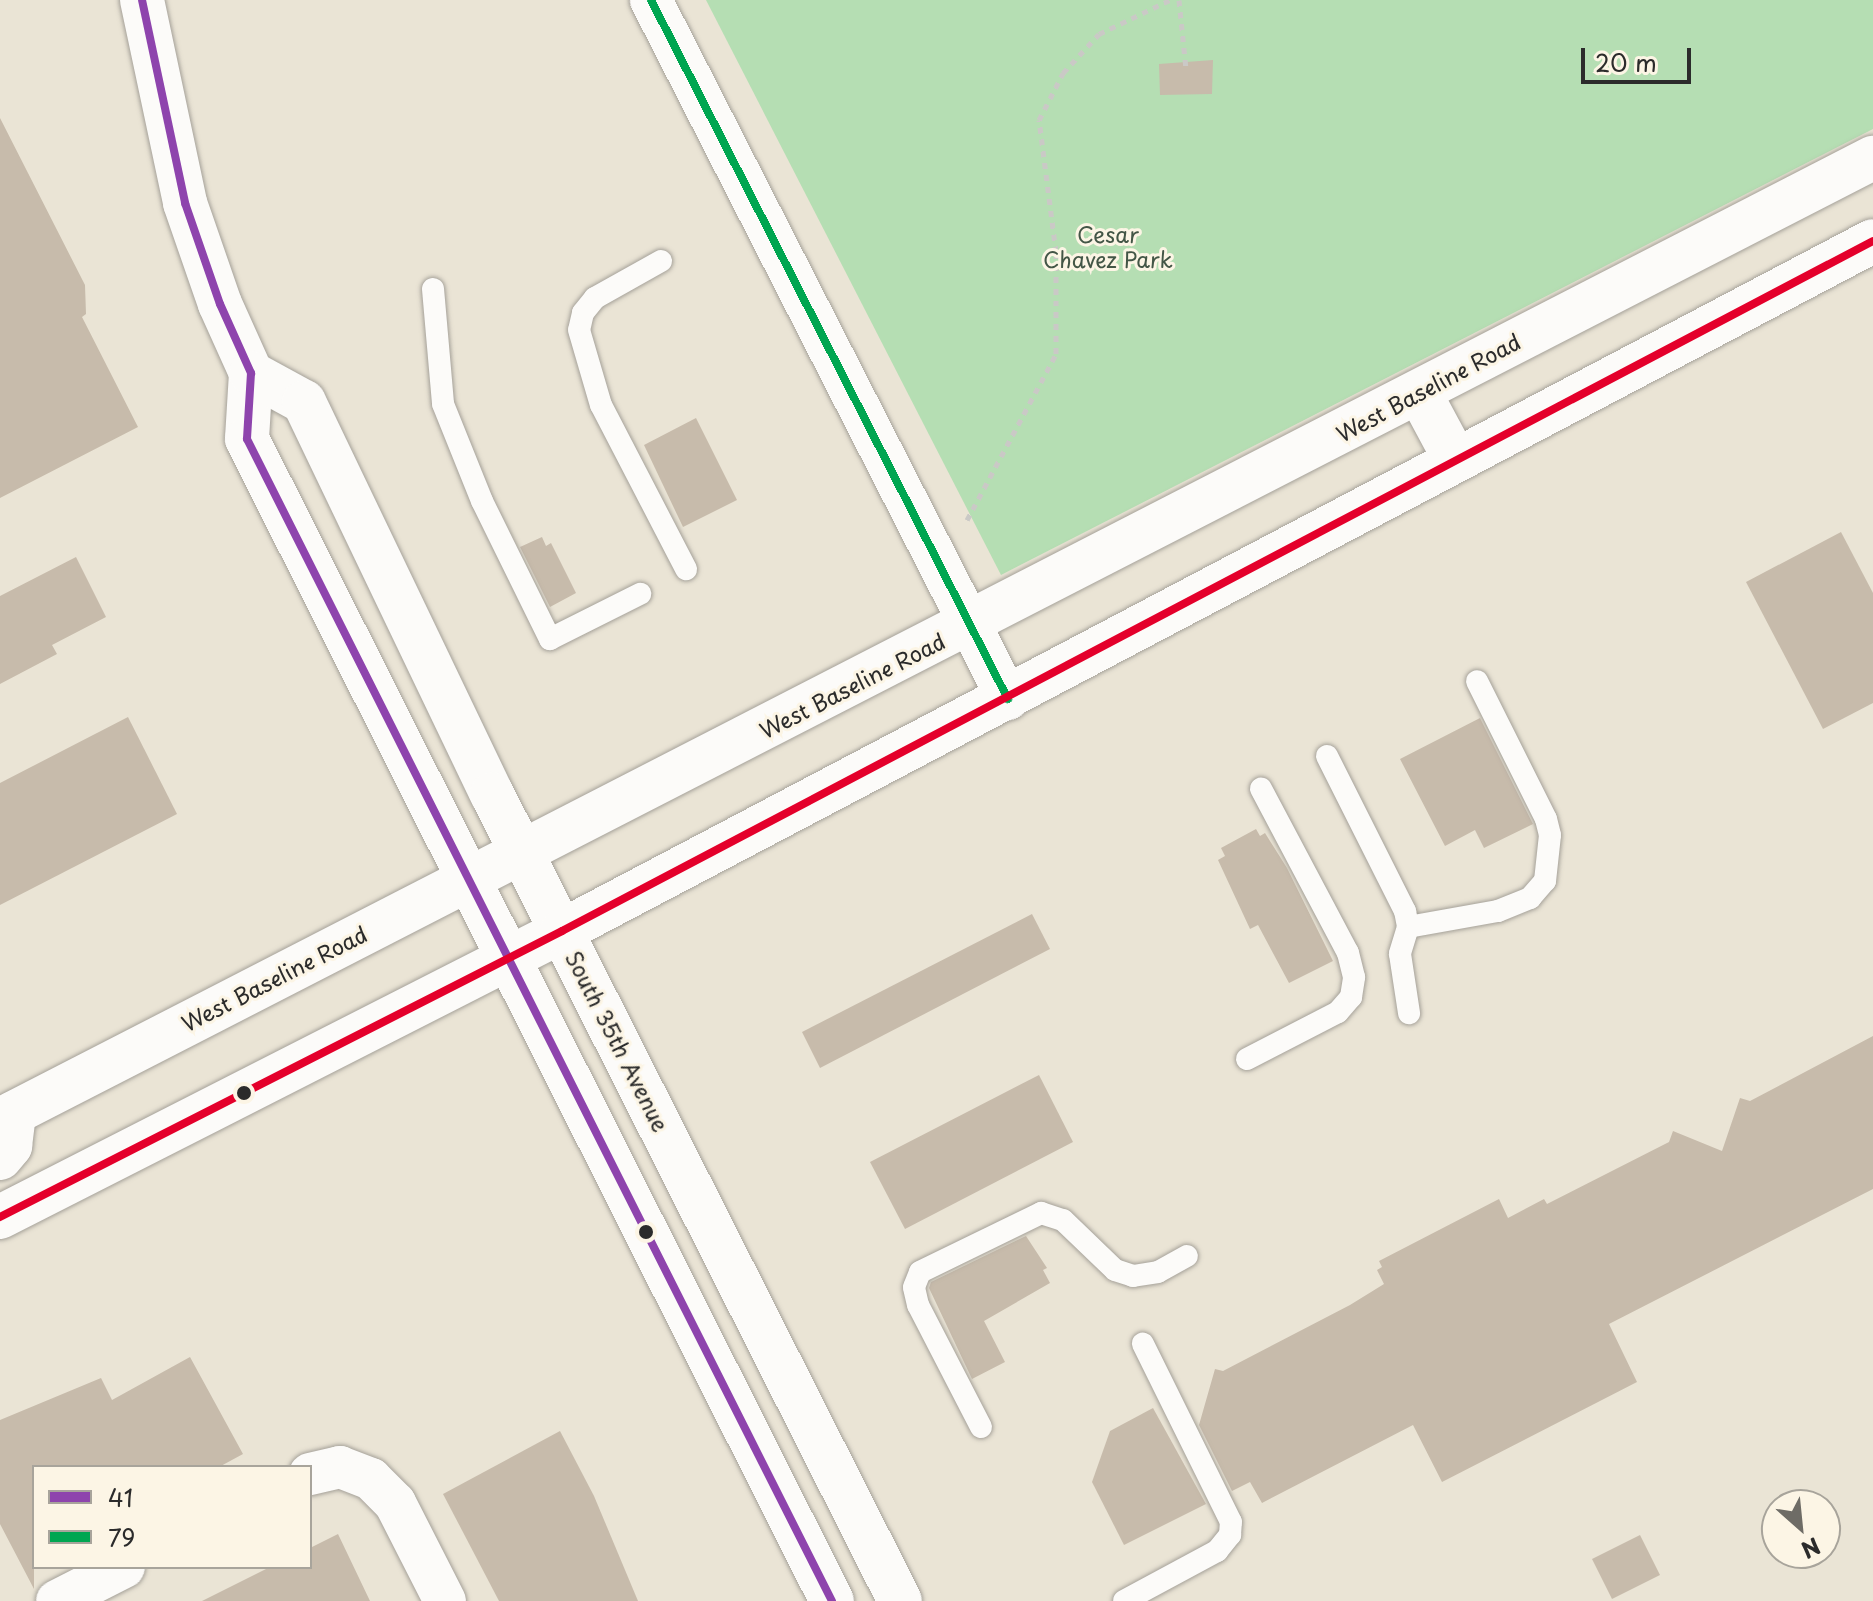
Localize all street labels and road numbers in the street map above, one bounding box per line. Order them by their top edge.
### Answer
street label: West Baseline Road [1331,327,1525,447]
street label: West Baseline Road [754,626,950,744]
street label: West Baseline Road [176,919,372,1037]
street label: South 35th Avenue [561,946,675,1136]

